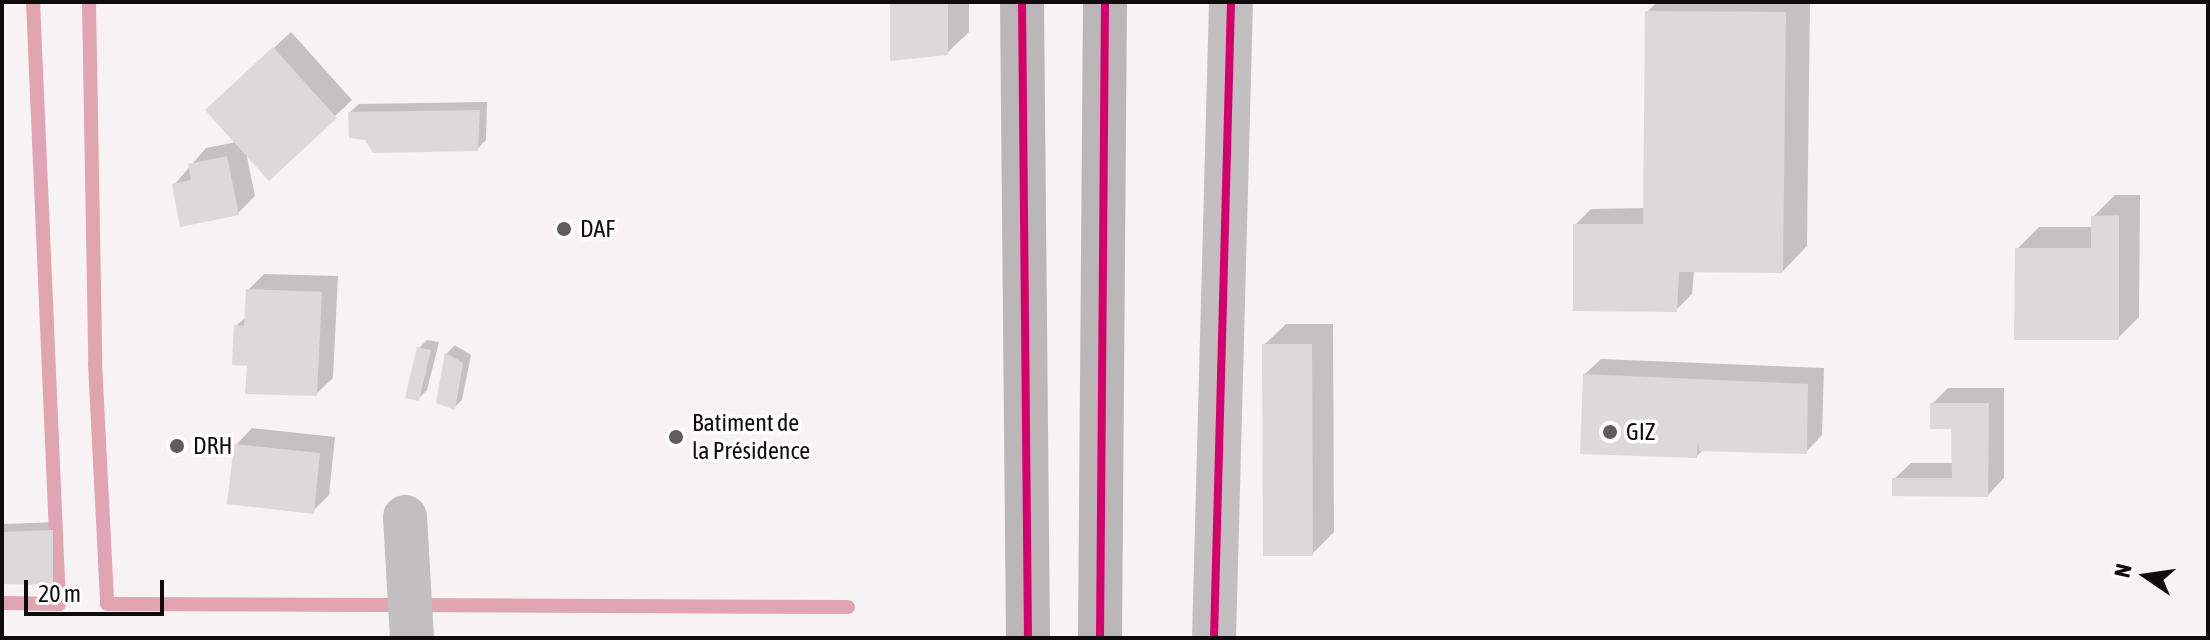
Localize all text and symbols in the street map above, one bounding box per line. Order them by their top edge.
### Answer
place label: DAF [580,215,615,243]
marker: DAF [555,220,573,238]
place label: Batiment de la Présidence [692,409,810,465]
place label: GIZ [1626,418,1656,446]
marker: GIZ [1601,423,1619,441]
marker: Batiment de la Présidence [667,428,685,446]
place label: DRH [193,432,232,460]
marker: DRH [168,437,186,455]
north arrow [2106,536,2186,616]
text: N [2108,561,2137,580]
scale bar [28,564,168,614]
text: 20 m [38,580,81,607]

